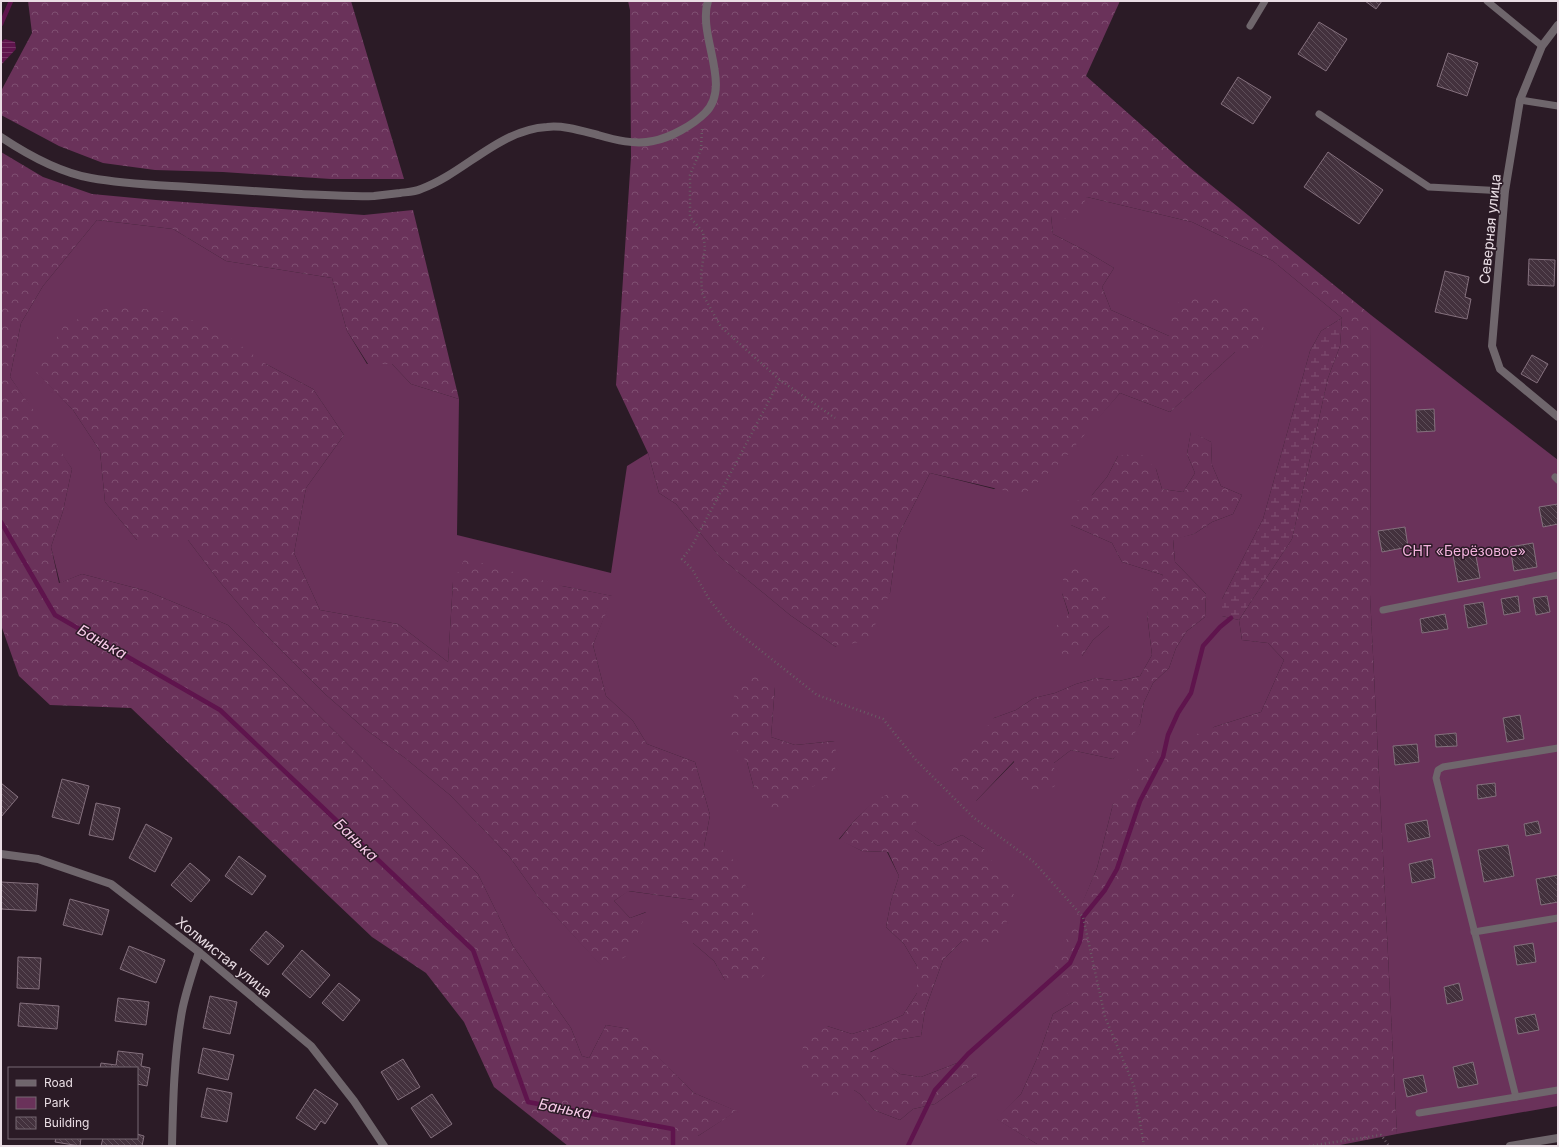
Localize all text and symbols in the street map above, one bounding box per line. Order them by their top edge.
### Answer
street label: Северная улица [1475,173,1504,285]
park label: СНТ «Берёзовое» [1402,542,1526,559]
water label: Банька [74,620,130,663]
water label: Банька [331,814,382,865]
street label: Холмистая улица [173,913,276,1001]
legend [8,1067,138,1139]
text: Road [44,1075,73,1090]
water label: Банька [537,1094,593,1123]
text: Park [44,1095,70,1110]
text: Building [44,1115,89,1130]

